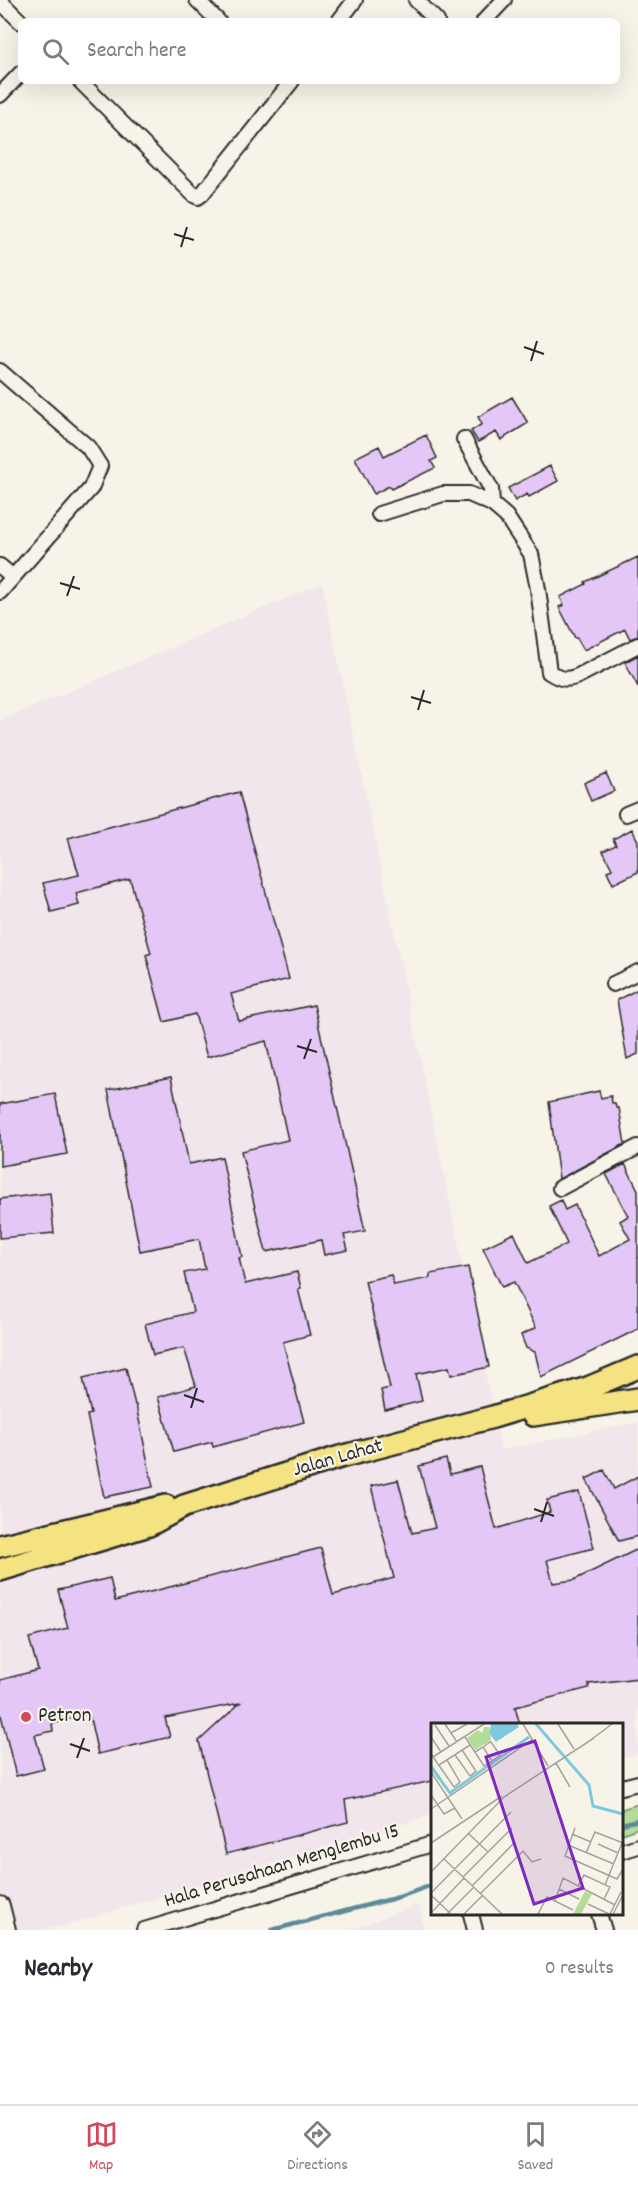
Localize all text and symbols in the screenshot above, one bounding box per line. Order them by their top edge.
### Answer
search box [18,18,620,84]
icon: search [39,35,72,68]
text: Search here [87,36,186,67]
street label: Jalan Lahat [289,1432,387,1486]
place label: Petron [38,1702,91,1732]
marker: Petron [19,1710,33,1724]
inset map [431,1723,623,1915]
street label: Hala Perusahaan Menglembu 15 [161,1817,403,1917]
text: Nearby [24,1951,92,1988]
text: 0 results [545,1955,614,1983]
tab: Map [85,2118,118,2177]
tab: Directions [287,2118,348,2177]
tab: Saved [517,2118,553,2177]

